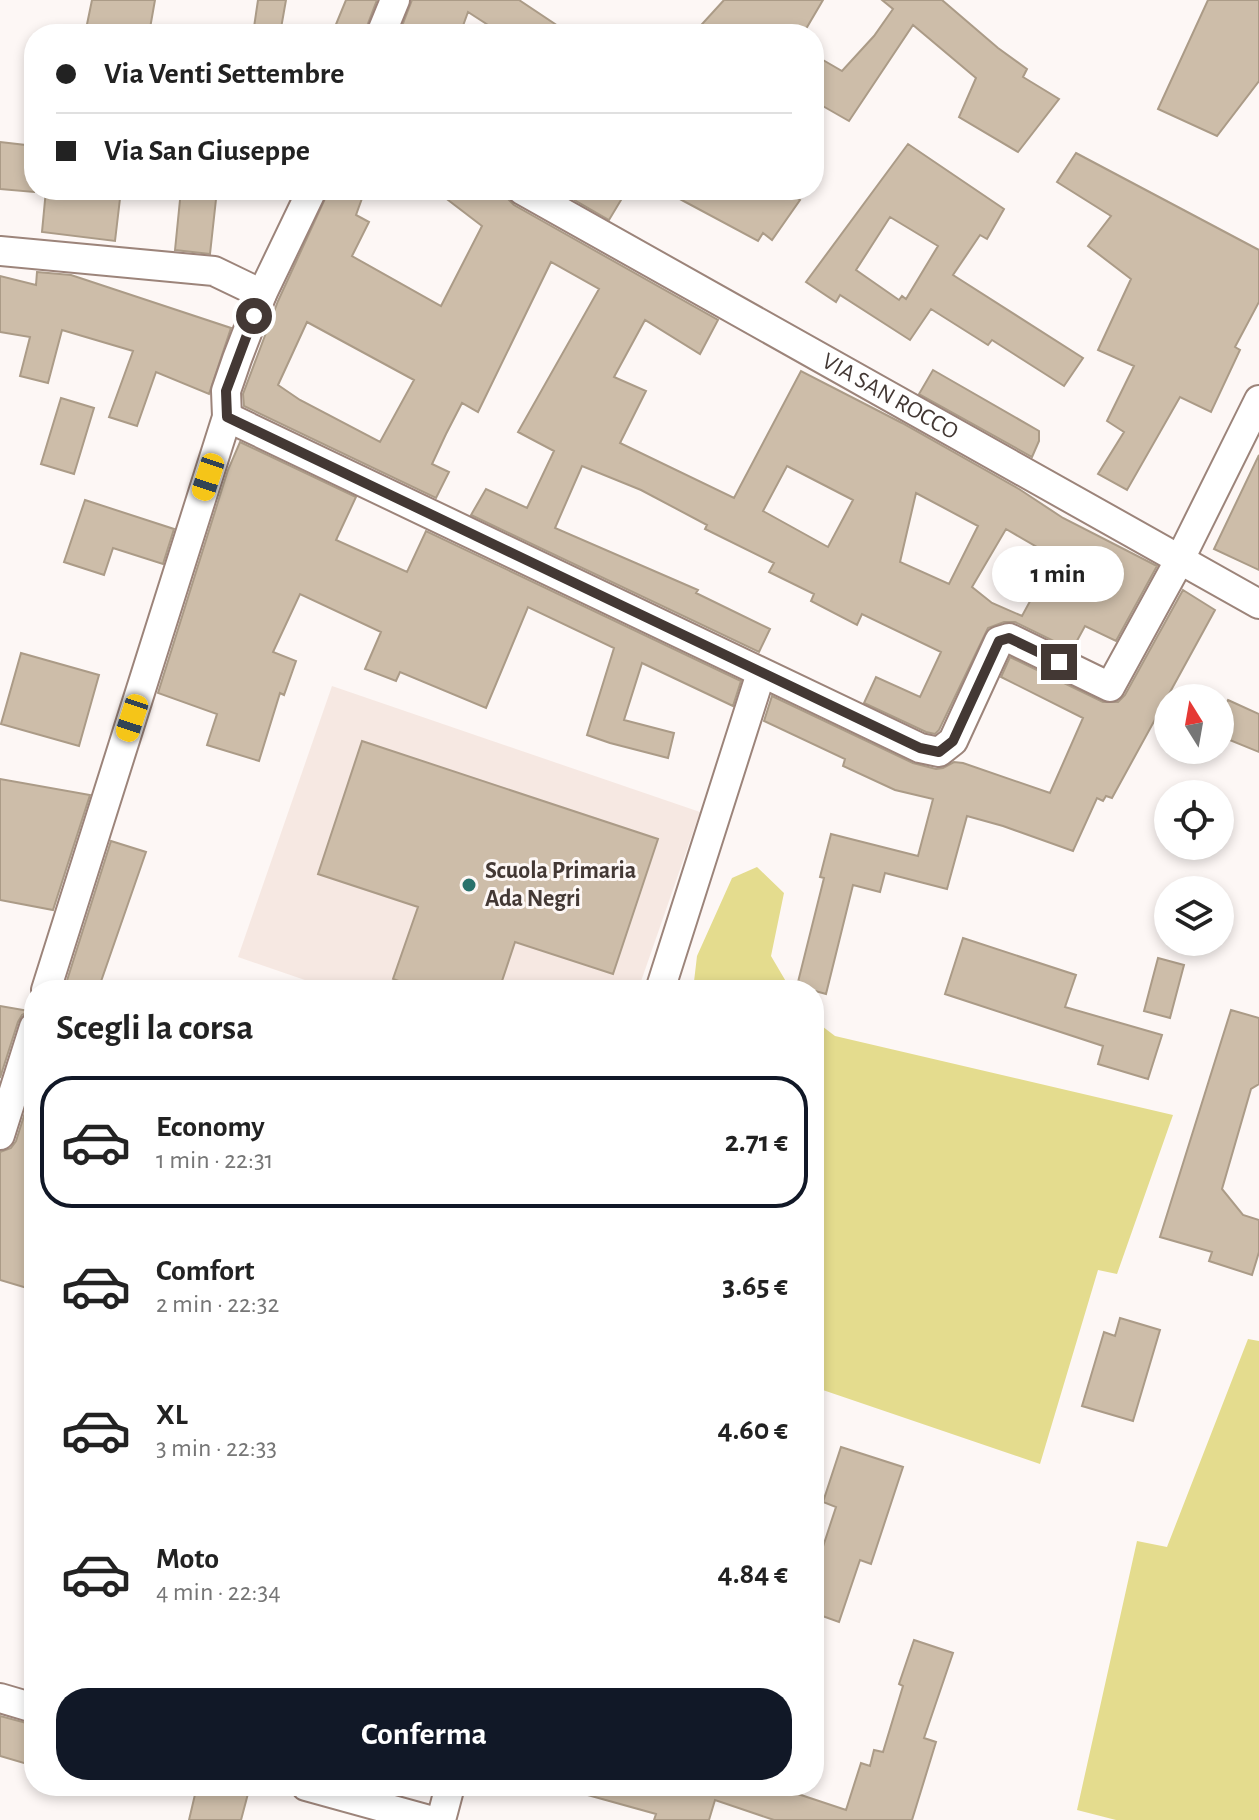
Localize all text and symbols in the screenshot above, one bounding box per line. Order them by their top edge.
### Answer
text: Via Venti Settembre [104,59,344,89]
text: Via San Giuseppe [104,136,310,166]
route start [236,298,272,334]
street label: VIA SAN ROCCO [818,349,962,444]
car [189,450,227,504]
callout: 1 min [993,546,1125,602]
text: 1 min [1031,561,1085,587]
route end [1041,644,1077,680]
north arrow [1154,684,1234,764]
map controls [1154,684,1234,956]
car [113,691,151,745]
button: locate [1154,780,1234,860]
place label: Scuola Primaria Ada Negri [485,859,636,911]
marker: Scuola Primaria Ada Negri [460,876,478,894]
button: layers [1154,876,1234,956]
text: Scegli la corsa [56,1010,253,1046]
icon: car [60,1106,132,1178]
text: Economy [156,1112,265,1142]
text: 2.71 € [725,1127,788,1157]
text: 1 min · 22:31 [156,1147,274,1173]
icon: car [60,1250,132,1322]
text: Comfort [156,1256,255,1286]
text: 3.65 € [722,1271,788,1301]
text: 2 min · 22:32 [156,1291,279,1317]
icon: car [60,1394,132,1466]
text: XL [156,1400,188,1430]
text: 4.60 € [717,1415,788,1445]
text: 3 min · 22:33 [156,1435,277,1461]
icon: car [60,1538,132,1610]
text: Moto [156,1544,219,1574]
text: 4.84 € [718,1559,788,1589]
text: 4 min · 22:34 [156,1579,281,1605]
button: Conferma [56,1688,792,1780]

